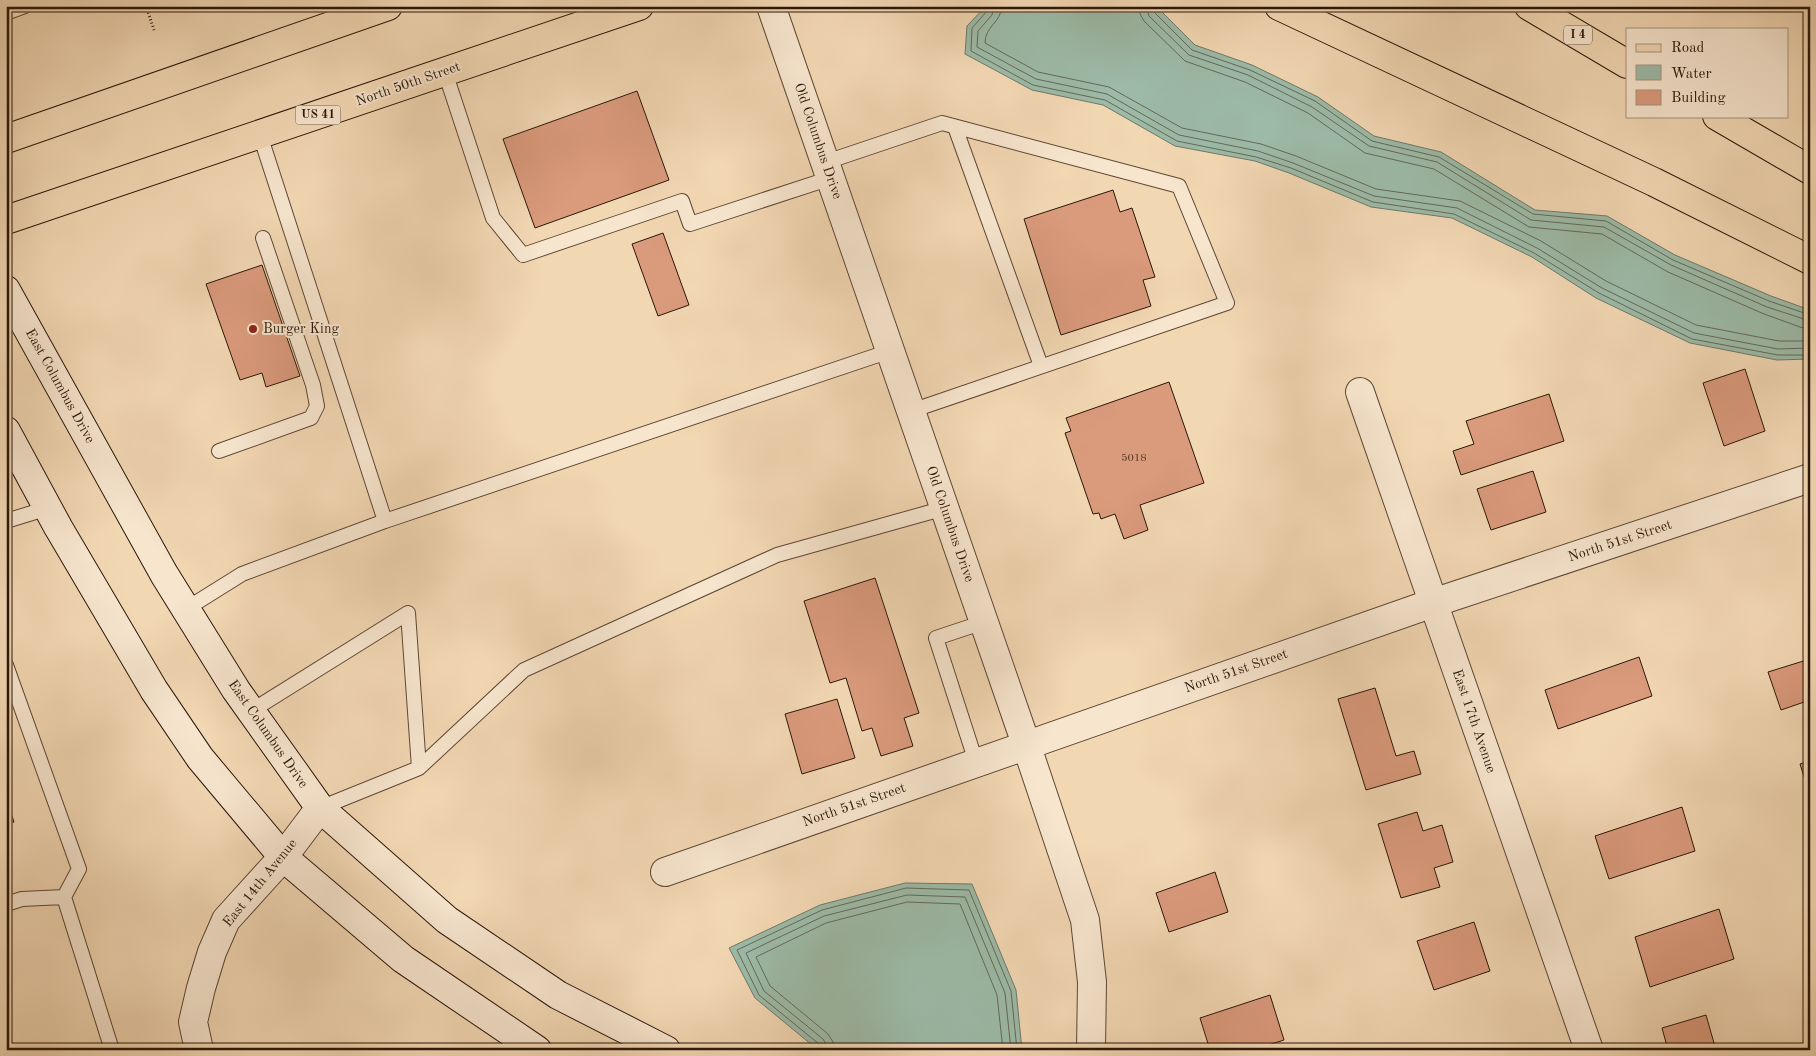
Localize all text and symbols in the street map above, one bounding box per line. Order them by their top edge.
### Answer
road number: I 4 [1564,26,1592,44]
legend [1626,28,1788,118]
text: Road [1671,41,1705,56]
street label: North 50th Street [354,59,462,108]
text: Water [1671,67,1712,82]
street label: Old Columbus Drive [792,81,844,201]
text: Building [1671,91,1726,106]
road number: US 41 [296,106,340,124]
place label: Burger King [263,322,339,336]
marker: Burger King [247,323,259,335]
street label: East Columbus Drive [23,326,97,446]
house number: 5018 [1121,453,1147,464]
street label: Old Columbus Drive [924,464,976,584]
street label: North 51st Street [1566,518,1674,564]
street label: North 51st Street [1183,647,1289,695]
street label: East 17th Avenue [1450,667,1498,775]
street label: East Columbus Drive [225,677,311,791]
street label: North 51st Street [801,781,907,829]
street label: East 14th Avenue [220,836,300,930]

